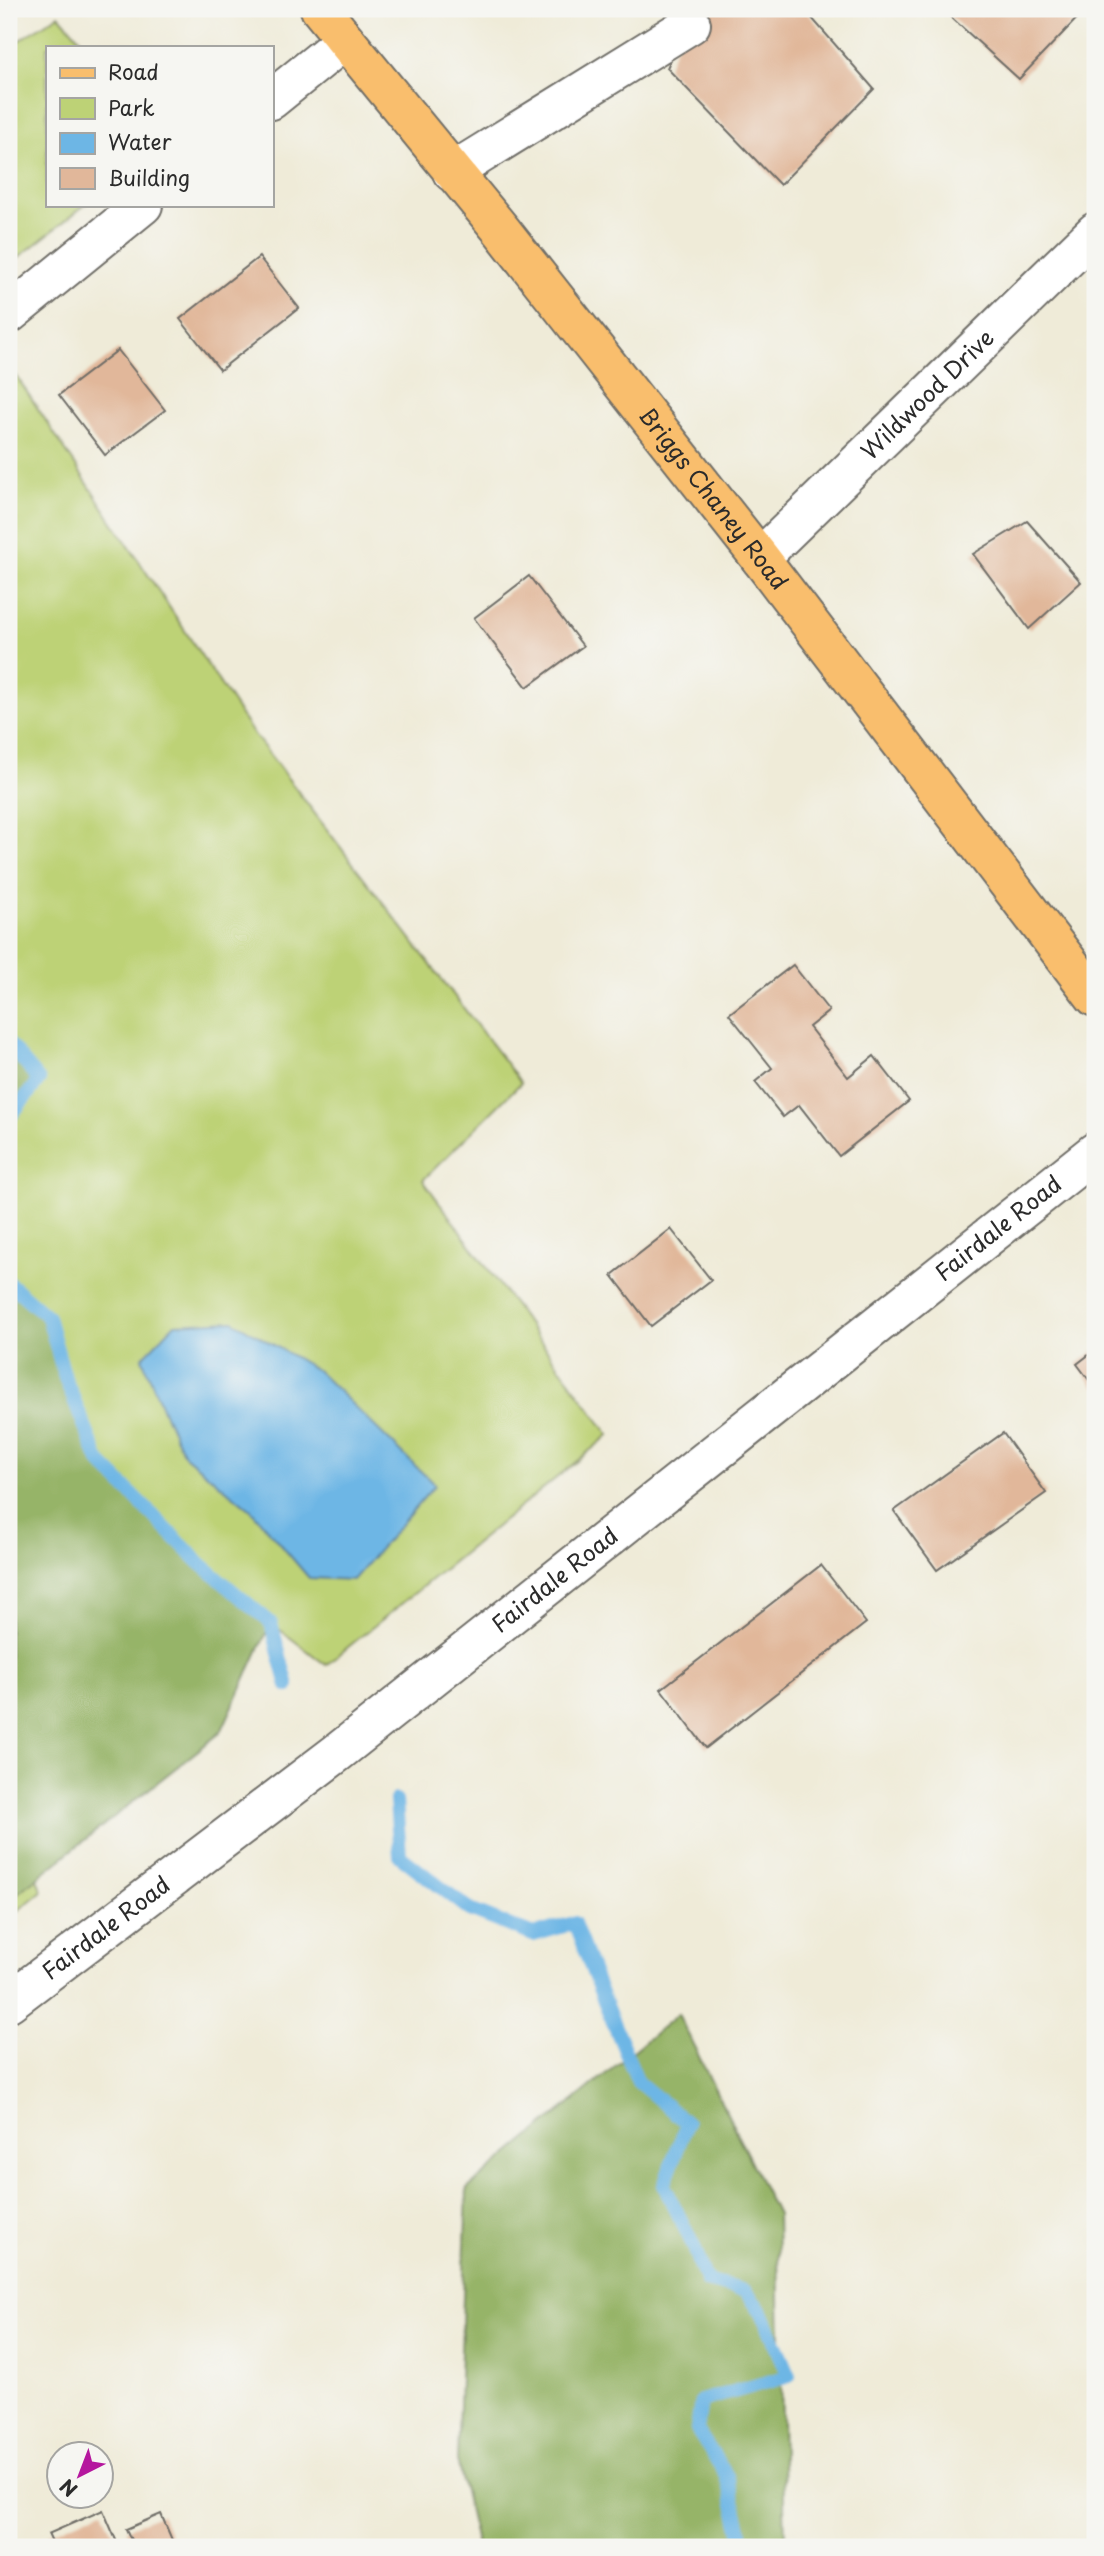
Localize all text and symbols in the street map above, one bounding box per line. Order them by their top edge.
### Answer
legend [46,46,273,206]
text: Road [108,55,159,87]
text: Park [108,91,155,123]
text: Water [108,125,172,157]
text: Building [108,161,190,193]
street label: Wildwood Drive [852,320,1001,467]
street label: Briggs Chaney Road [631,399,797,597]
street label: Fairdale Road [927,1166,1069,1289]
street label: Fairdale Road [483,1518,625,1640]
street label: Fairdale Road [34,1867,177,1987]
north arrow [46,2440,116,2510]
text: N [53,2473,83,2504]

